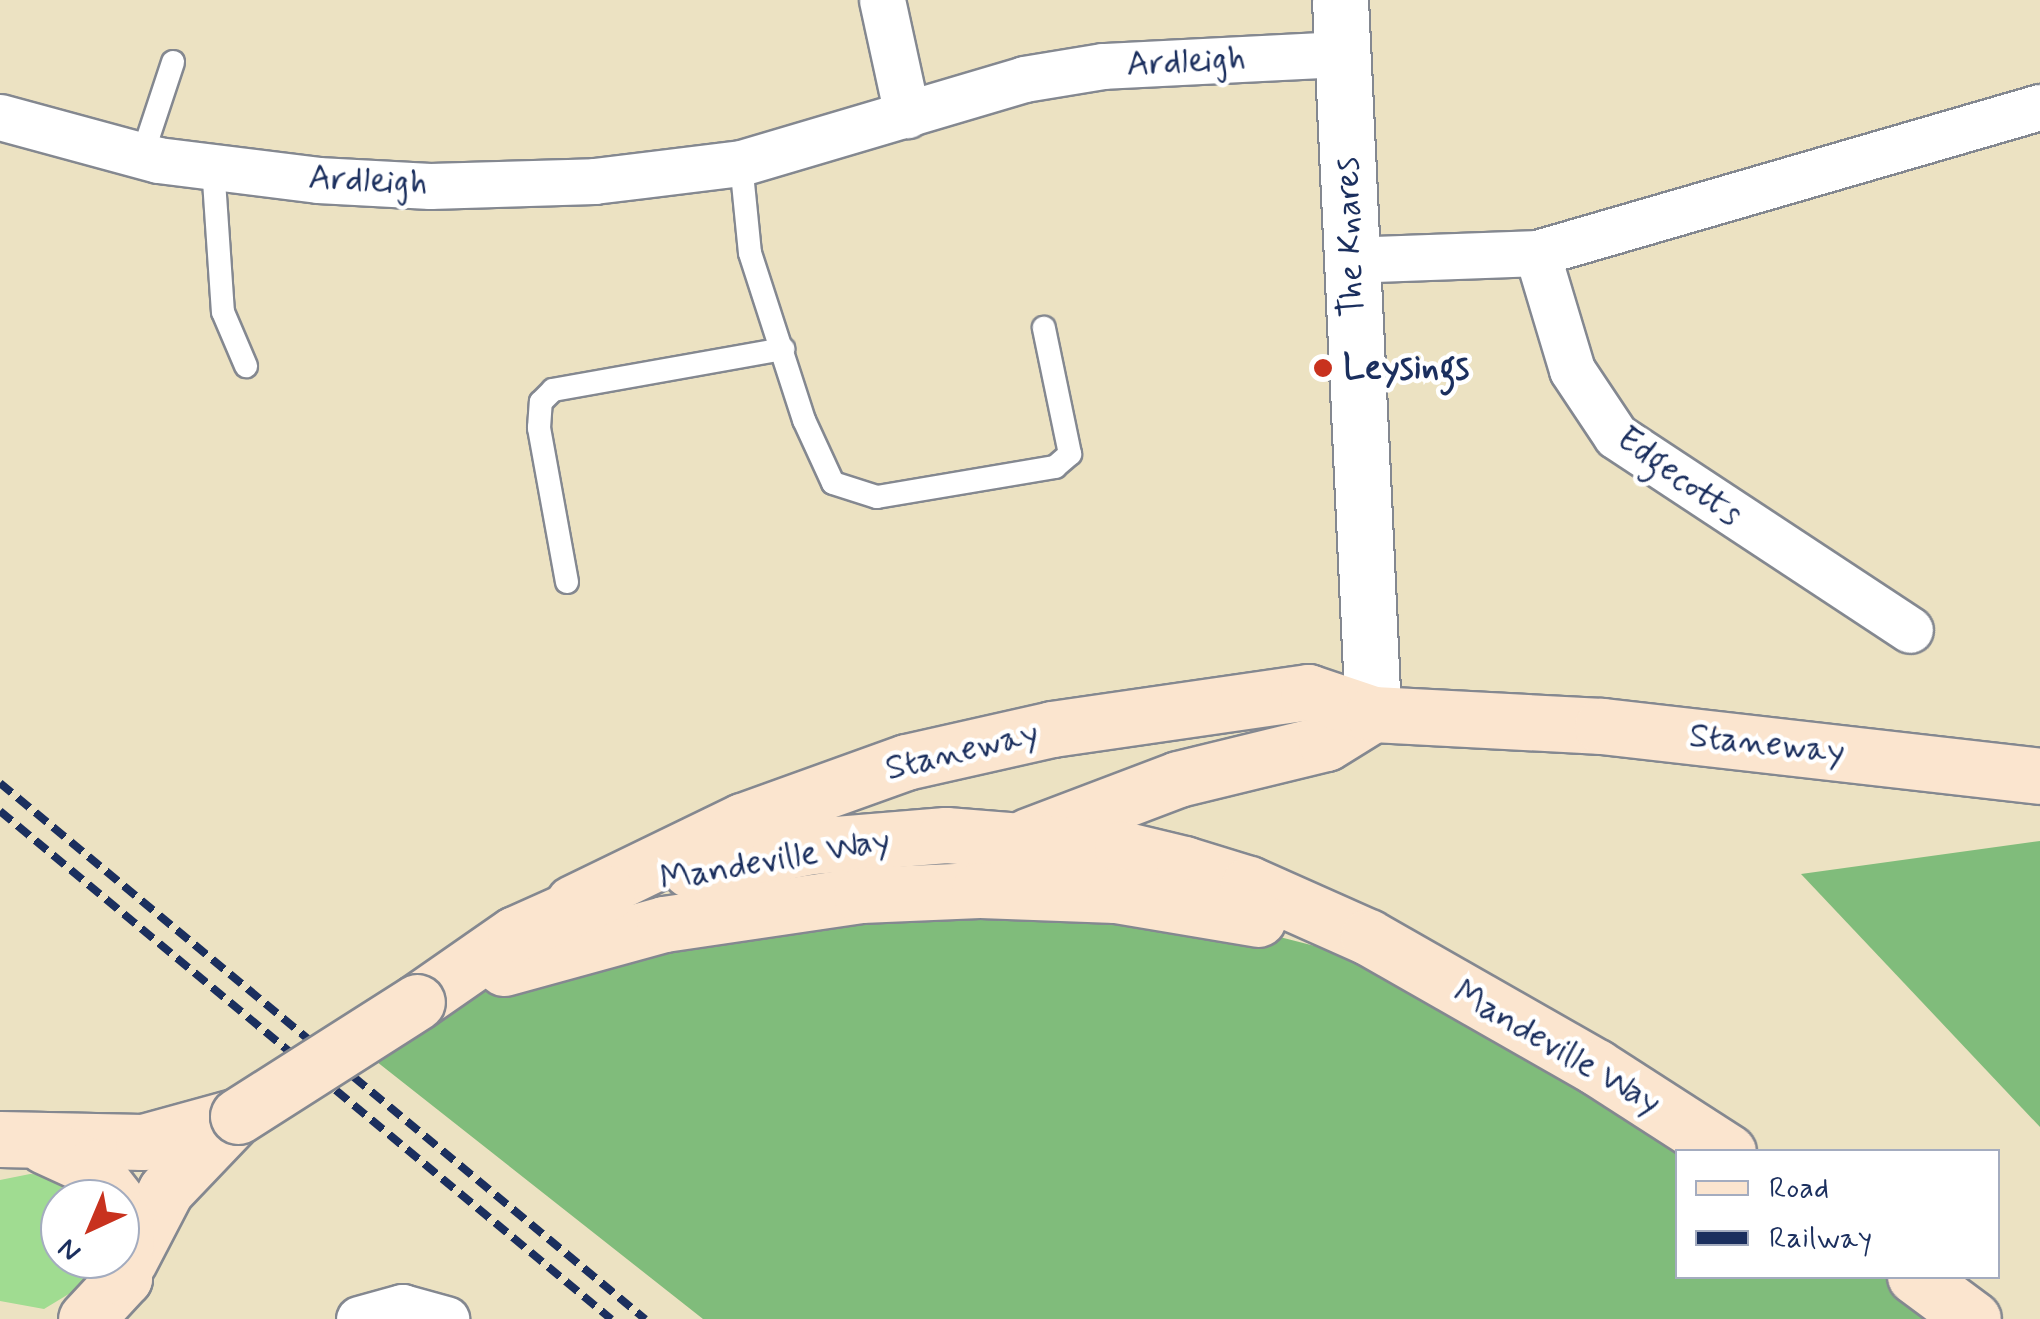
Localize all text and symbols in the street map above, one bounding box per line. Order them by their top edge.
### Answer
street label: Ardleigh [1125,38,1247,86]
street label: The Knares [1326,150,1374,324]
street label: Ardleigh [307,157,429,205]
place label: Leysings [1343,347,1469,389]
marker: Leysings [1312,357,1334,379]
street label: Edgecotts [1608,418,1750,536]
street label: Staneway [881,712,1043,790]
street label: Staneway [1687,715,1847,773]
street label: Mandeville Way [655,819,895,901]
street label: Mandeville Way [1444,971,1670,1125]
legend [1675,1149,2000,1279]
text: Road [1769,1169,1829,1208]
north arrow [40,1179,140,1279]
text: Railway [1769,1219,1872,1258]
text: N [51,1230,90,1269]

